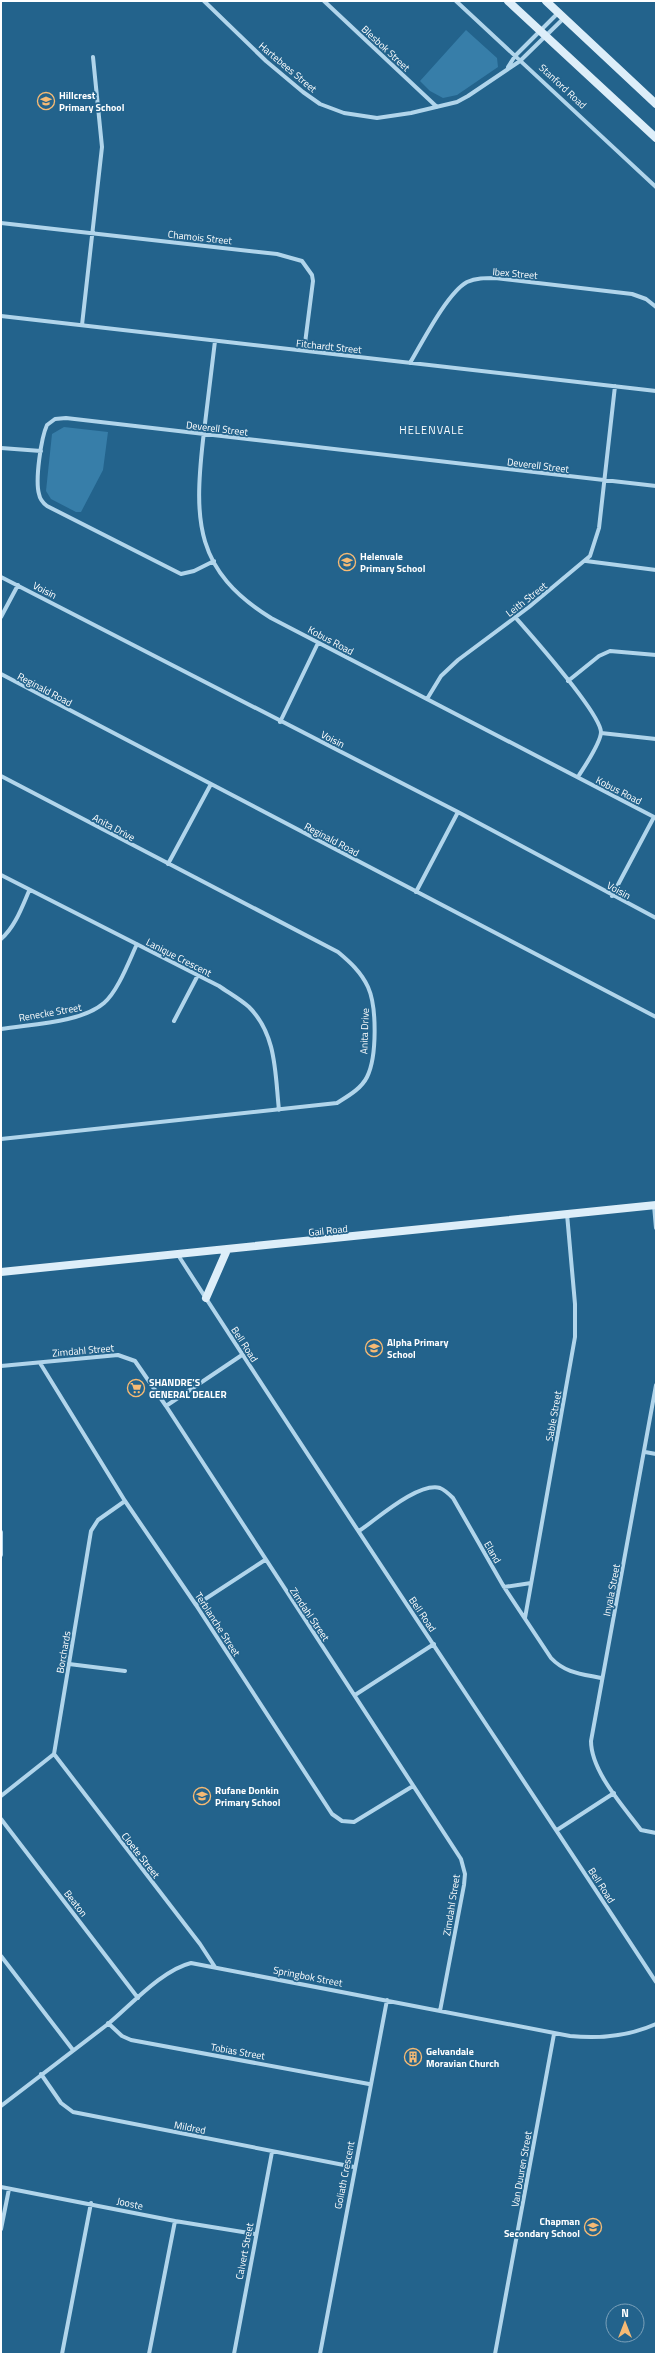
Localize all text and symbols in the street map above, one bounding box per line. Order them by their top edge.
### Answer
street label: Blesbok Street [358,22,414,75]
street label: Hartebees Street [255,39,320,97]
street label: Stanford Road [536,60,590,112]
place label: Hillcrest Primary School [59,88,125,115]
school or university icon: Hillcrest Primary School [36,91,56,111]
street label: Chamois Street [167,227,233,248]
street label: Ibex Street [492,264,539,283]
street label: Fitchardt Street [295,336,363,357]
street label: Deverell Street [185,417,249,440]
district label: HELENVALE [399,422,465,438]
street label: Deverell Street [506,454,570,477]
place label: Helenvale Primary School [360,549,426,576]
school or university icon: Helenvale Primary School [337,552,357,572]
street label: Voisin [30,578,59,603]
street label: Leith Street [502,578,551,620]
street label: Kobus Road [305,622,356,659]
street label: Reginald Road [15,669,75,710]
street label: Voisin [318,727,347,752]
street label: Kobus Road [593,772,644,808]
street label: Anita Drive [90,810,138,845]
street label: Reginald Road [302,819,362,860]
street label: Voisin [604,878,633,903]
street label: Lanique Crescent [143,934,215,981]
street label: Renecke Street [17,1000,83,1025]
street label: Anita Drive [356,1008,373,1054]
street label: Gail Road [308,1221,348,1240]
street label: Bell Road [227,1324,262,1365]
place label: Alpha Primary School [387,1335,448,1362]
school or university icon: Alpha Primary School [364,1338,384,1358]
street label: Zimdahl Street [52,1340,115,1361]
place label: SHANDRE'S GENERAL DEALER [149,1375,227,1402]
supermarket icon: SHANDRE'S GENERAL DEALER [126,1378,146,1398]
street label: Sable Street [542,1389,565,1443]
street label: Eland [480,1538,505,1566]
street label: Inyala Street [599,1562,624,1617]
street label: Zimdahl Street [286,1584,333,1645]
street label: Terblanche Street [191,1589,244,1660]
street label: Bell Road [405,1594,440,1635]
street label: Borchards [52,1629,75,1674]
place label: Rufane Donkin Primary School [215,1783,281,1810]
school or university icon: Rufane Donkin Primary School [192,1786,212,1806]
street label: Cloete Street [118,1829,164,1882]
street label: Bell Road [584,1865,619,1906]
street label: Zimdahl Street [439,1873,464,1937]
street label: Beaton [60,1887,91,1920]
street label: Springbok Street [272,1962,344,1991]
street label: Tobias Street [210,2039,267,2064]
place label: Gelvandale Moravian Church [426,2044,499,2071]
building icon: Gelvandale Moravian Church [403,2047,423,2067]
street label: Mildred [173,2117,207,2138]
street label: Van Duuren Street [507,2129,536,2208]
street label: Goliath Crescent [331,2139,358,2210]
street label: Jooste [115,2193,144,2214]
place label: Chapman Secondary School [504,2214,580,2241]
school or university icon: Chapman Secondary School [583,2217,603,2237]
street label: Calvert Street [232,2221,257,2281]
north arrow [605,2303,645,2343]
text: N [621,2305,629,2321]

